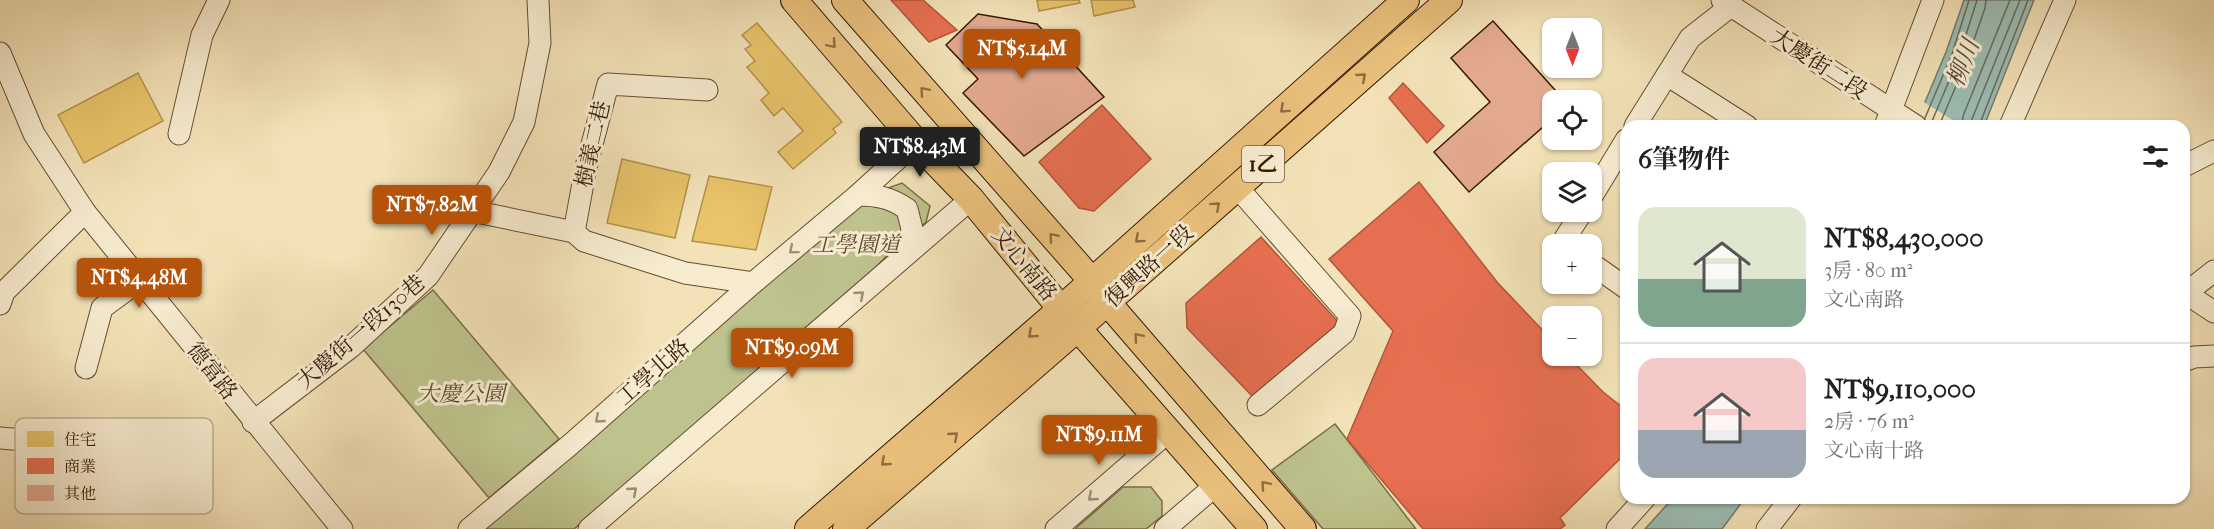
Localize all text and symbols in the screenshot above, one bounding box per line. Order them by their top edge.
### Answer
north arrow [1542,18,1602,78]
map controls [1542,18,1602,366]
street label: 大慶街二段 [1766,23,1872,105]
pin: NT$5.14M [960,29,1084,80]
water label: 柳川 [1941,33,1986,90]
one-way arrow [825,37,836,48]
text: NT$5.14M [977,37,1067,60]
one-way arrow [1355,73,1366,84]
one-way arrow [920,87,931,98]
button: locate [1542,90,1602,150]
street label: 樹義二巷 [570,98,616,190]
one-way arrow [1280,102,1291,113]
pin: NT$8.43M [858,127,982,178]
text: NT$8.43M [874,135,966,158]
icon: filters [2139,140,2172,173]
text: 6筆物件 [1638,144,1730,175]
road number: 1乙 [1242,146,1284,182]
button: layers [1542,162,1602,222]
pin: NT$7.82M [370,185,494,236]
text: NT$7.82M [386,193,478,216]
one-way arrow [1209,202,1220,213]
street label: 復興路一段 [1099,220,1199,312]
street label: 文心南路 [986,222,1062,306]
text: NT$8,430,000 [1824,223,1984,254]
icon: home [1686,231,1758,303]
park label: 工學園道 [812,232,903,258]
one-way arrow [1135,232,1146,243]
one-way arrow [1049,233,1060,244]
button: + [1542,234,1602,294]
one-way arrow [789,242,800,253]
pin: NT$4.48M [77,258,201,309]
text: 3房 · 80 m² [1824,259,1912,282]
text: NT$4.48M [91,266,187,289]
street label: 大慶街一段130巷 [292,269,430,395]
text: 文心南路 [1824,288,1904,311]
one-way arrow [853,291,864,302]
button: − [1542,306,1602,366]
one-way arrow [1029,327,1039,338]
pin: NT$9.09M [730,328,854,379]
street label: 工學北路 [611,333,695,411]
one-way arrow [1134,333,1145,344]
text: NT$9.09M [745,336,839,359]
street label: 德富路 [181,337,243,405]
text: NT$9,110,000 [1824,374,1976,405]
park label: 大慶公園 [417,381,508,407]
icon: home [1686,382,1758,454]
text: 2房 · 76 m² [1824,410,1914,433]
one-way arrow [595,412,606,423]
pin: NT$9.11M [1037,415,1161,466]
legend [15,418,213,514]
text: NT$9.11M [1056,423,1142,446]
text: 住宅 [64,430,96,449]
one-way arrow [947,432,958,443]
text: 文心南十路 [1824,439,1924,462]
one-way arrow [881,455,892,466]
text: 商業 [64,457,96,476]
one-way arrow [1261,481,1272,492]
text: 其他 [64,484,96,503]
one-way arrow [626,487,637,498]
one-way arrow [1088,490,1099,501]

